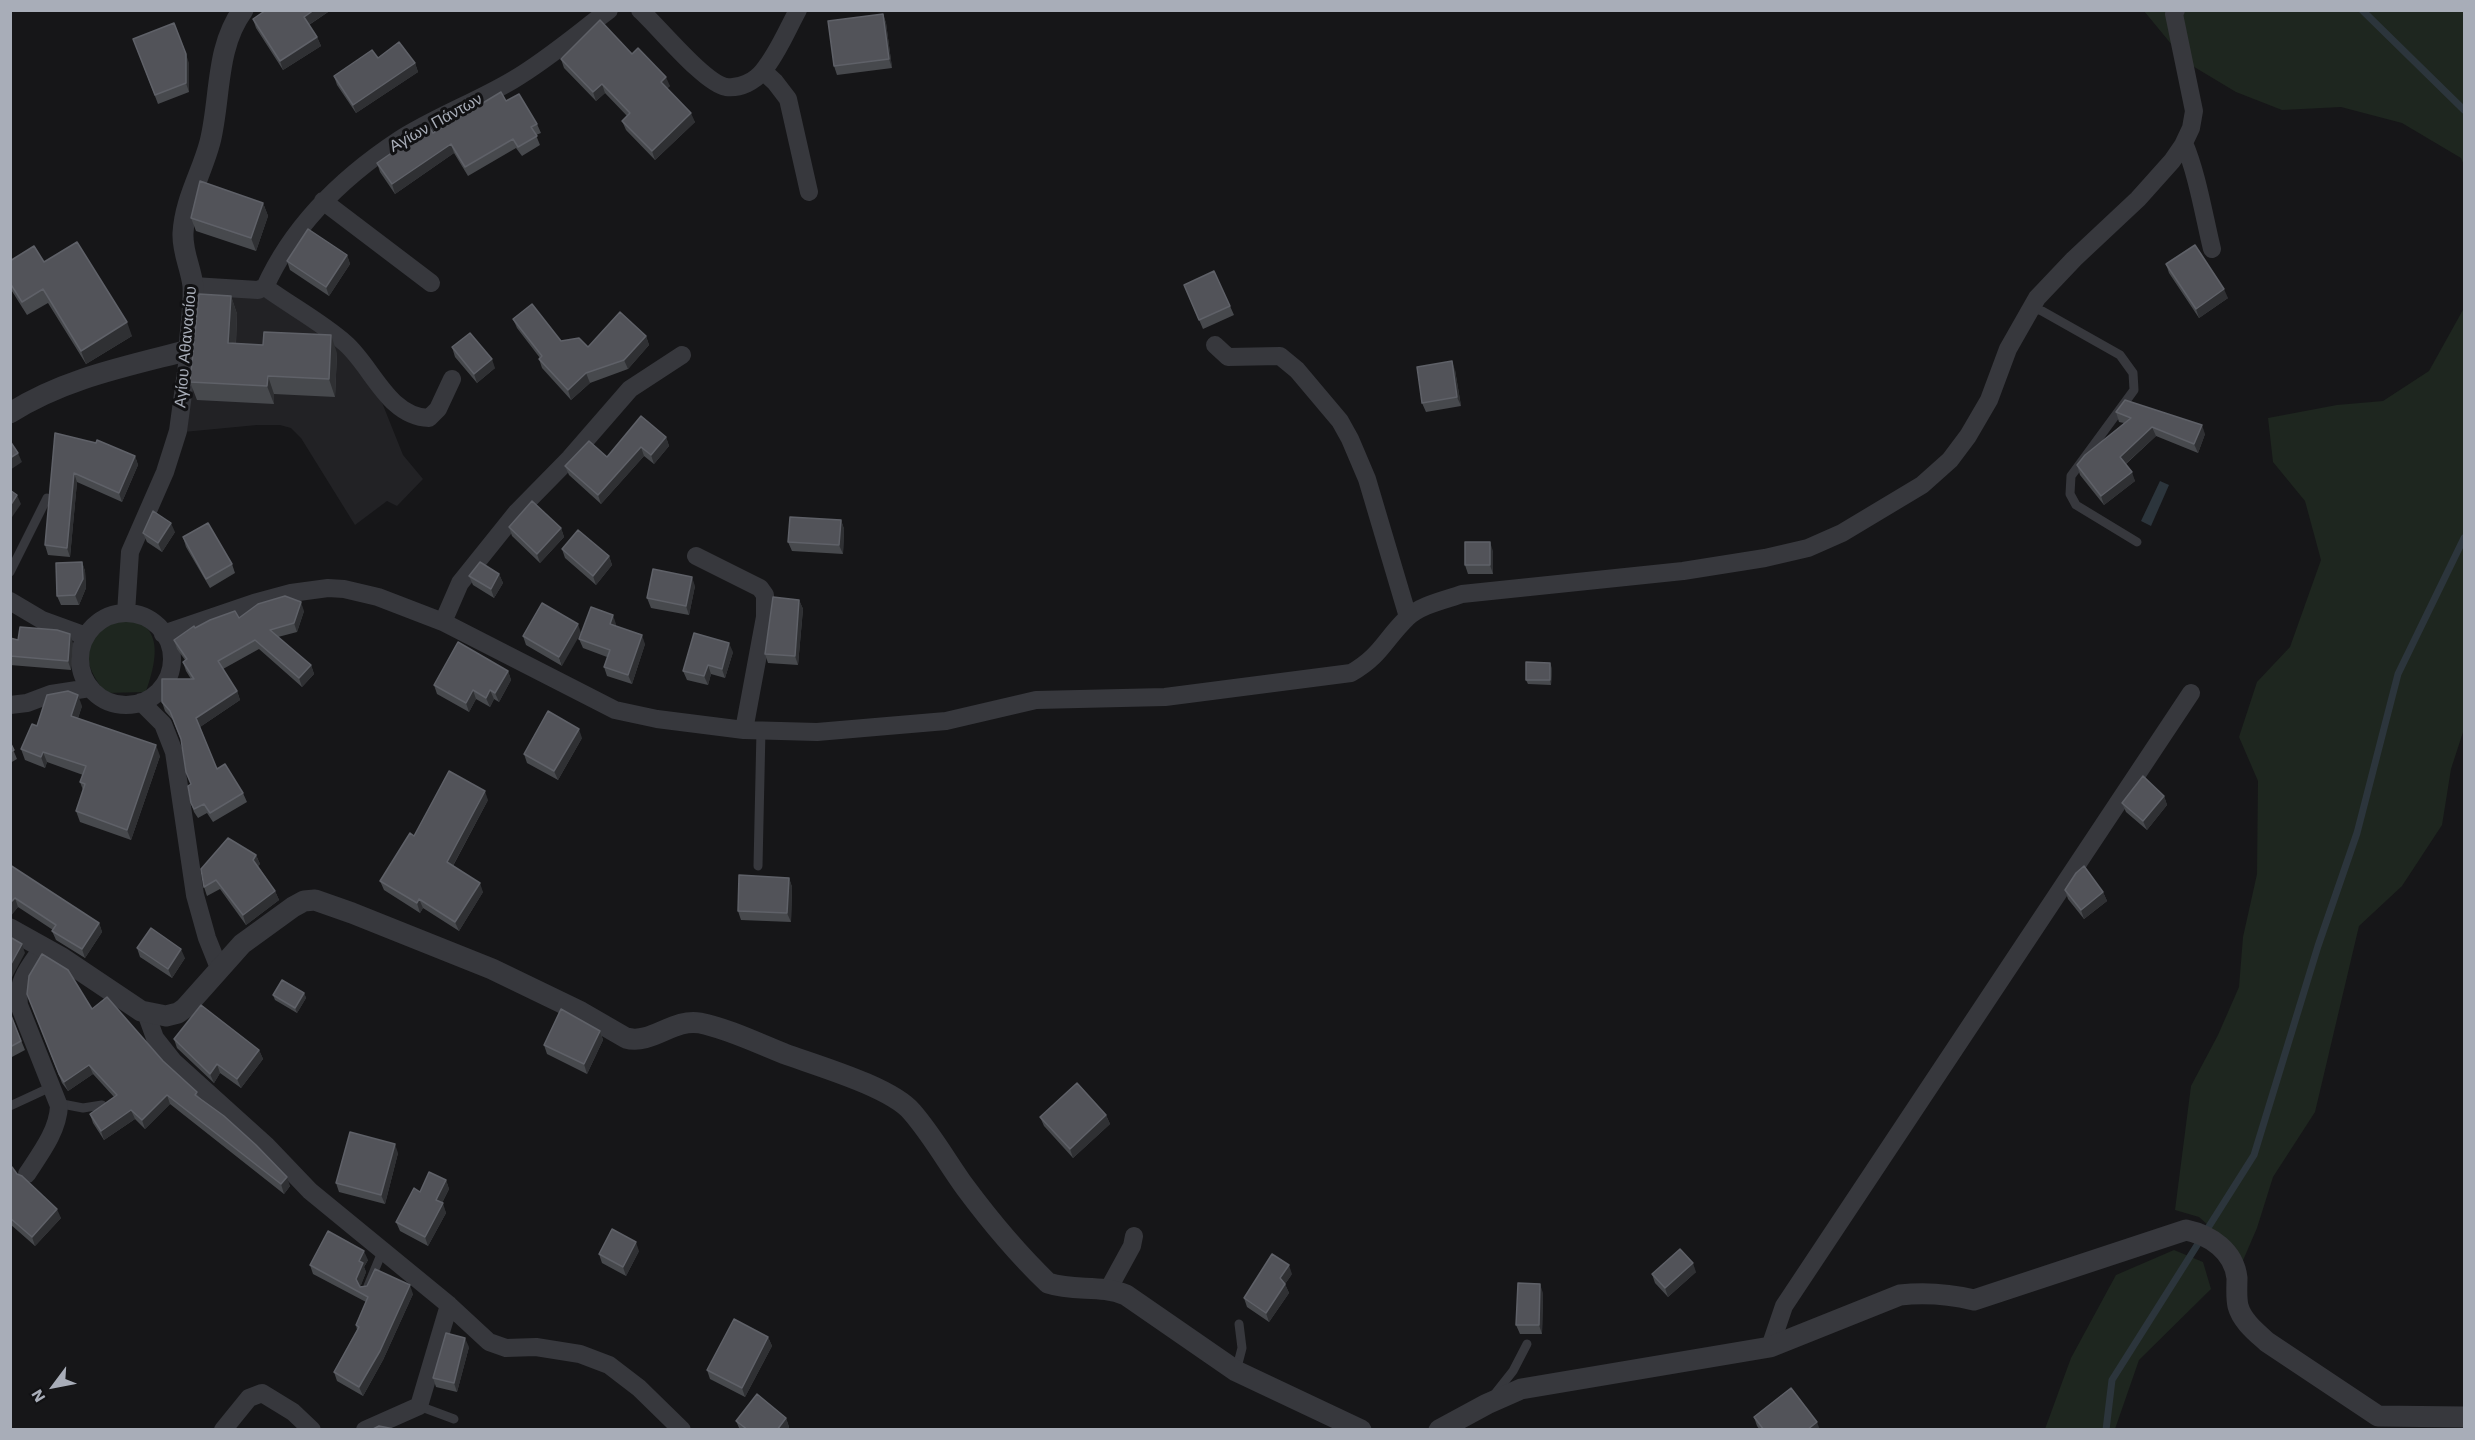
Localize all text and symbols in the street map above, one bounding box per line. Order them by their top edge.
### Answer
street label: Αγίων Πάντων [386,90,486,156]
street label: Αγίου Αθανασίου [171,285,201,409]
north arrow [24,1356,84,1416]
text: N [27,1386,50,1406]

